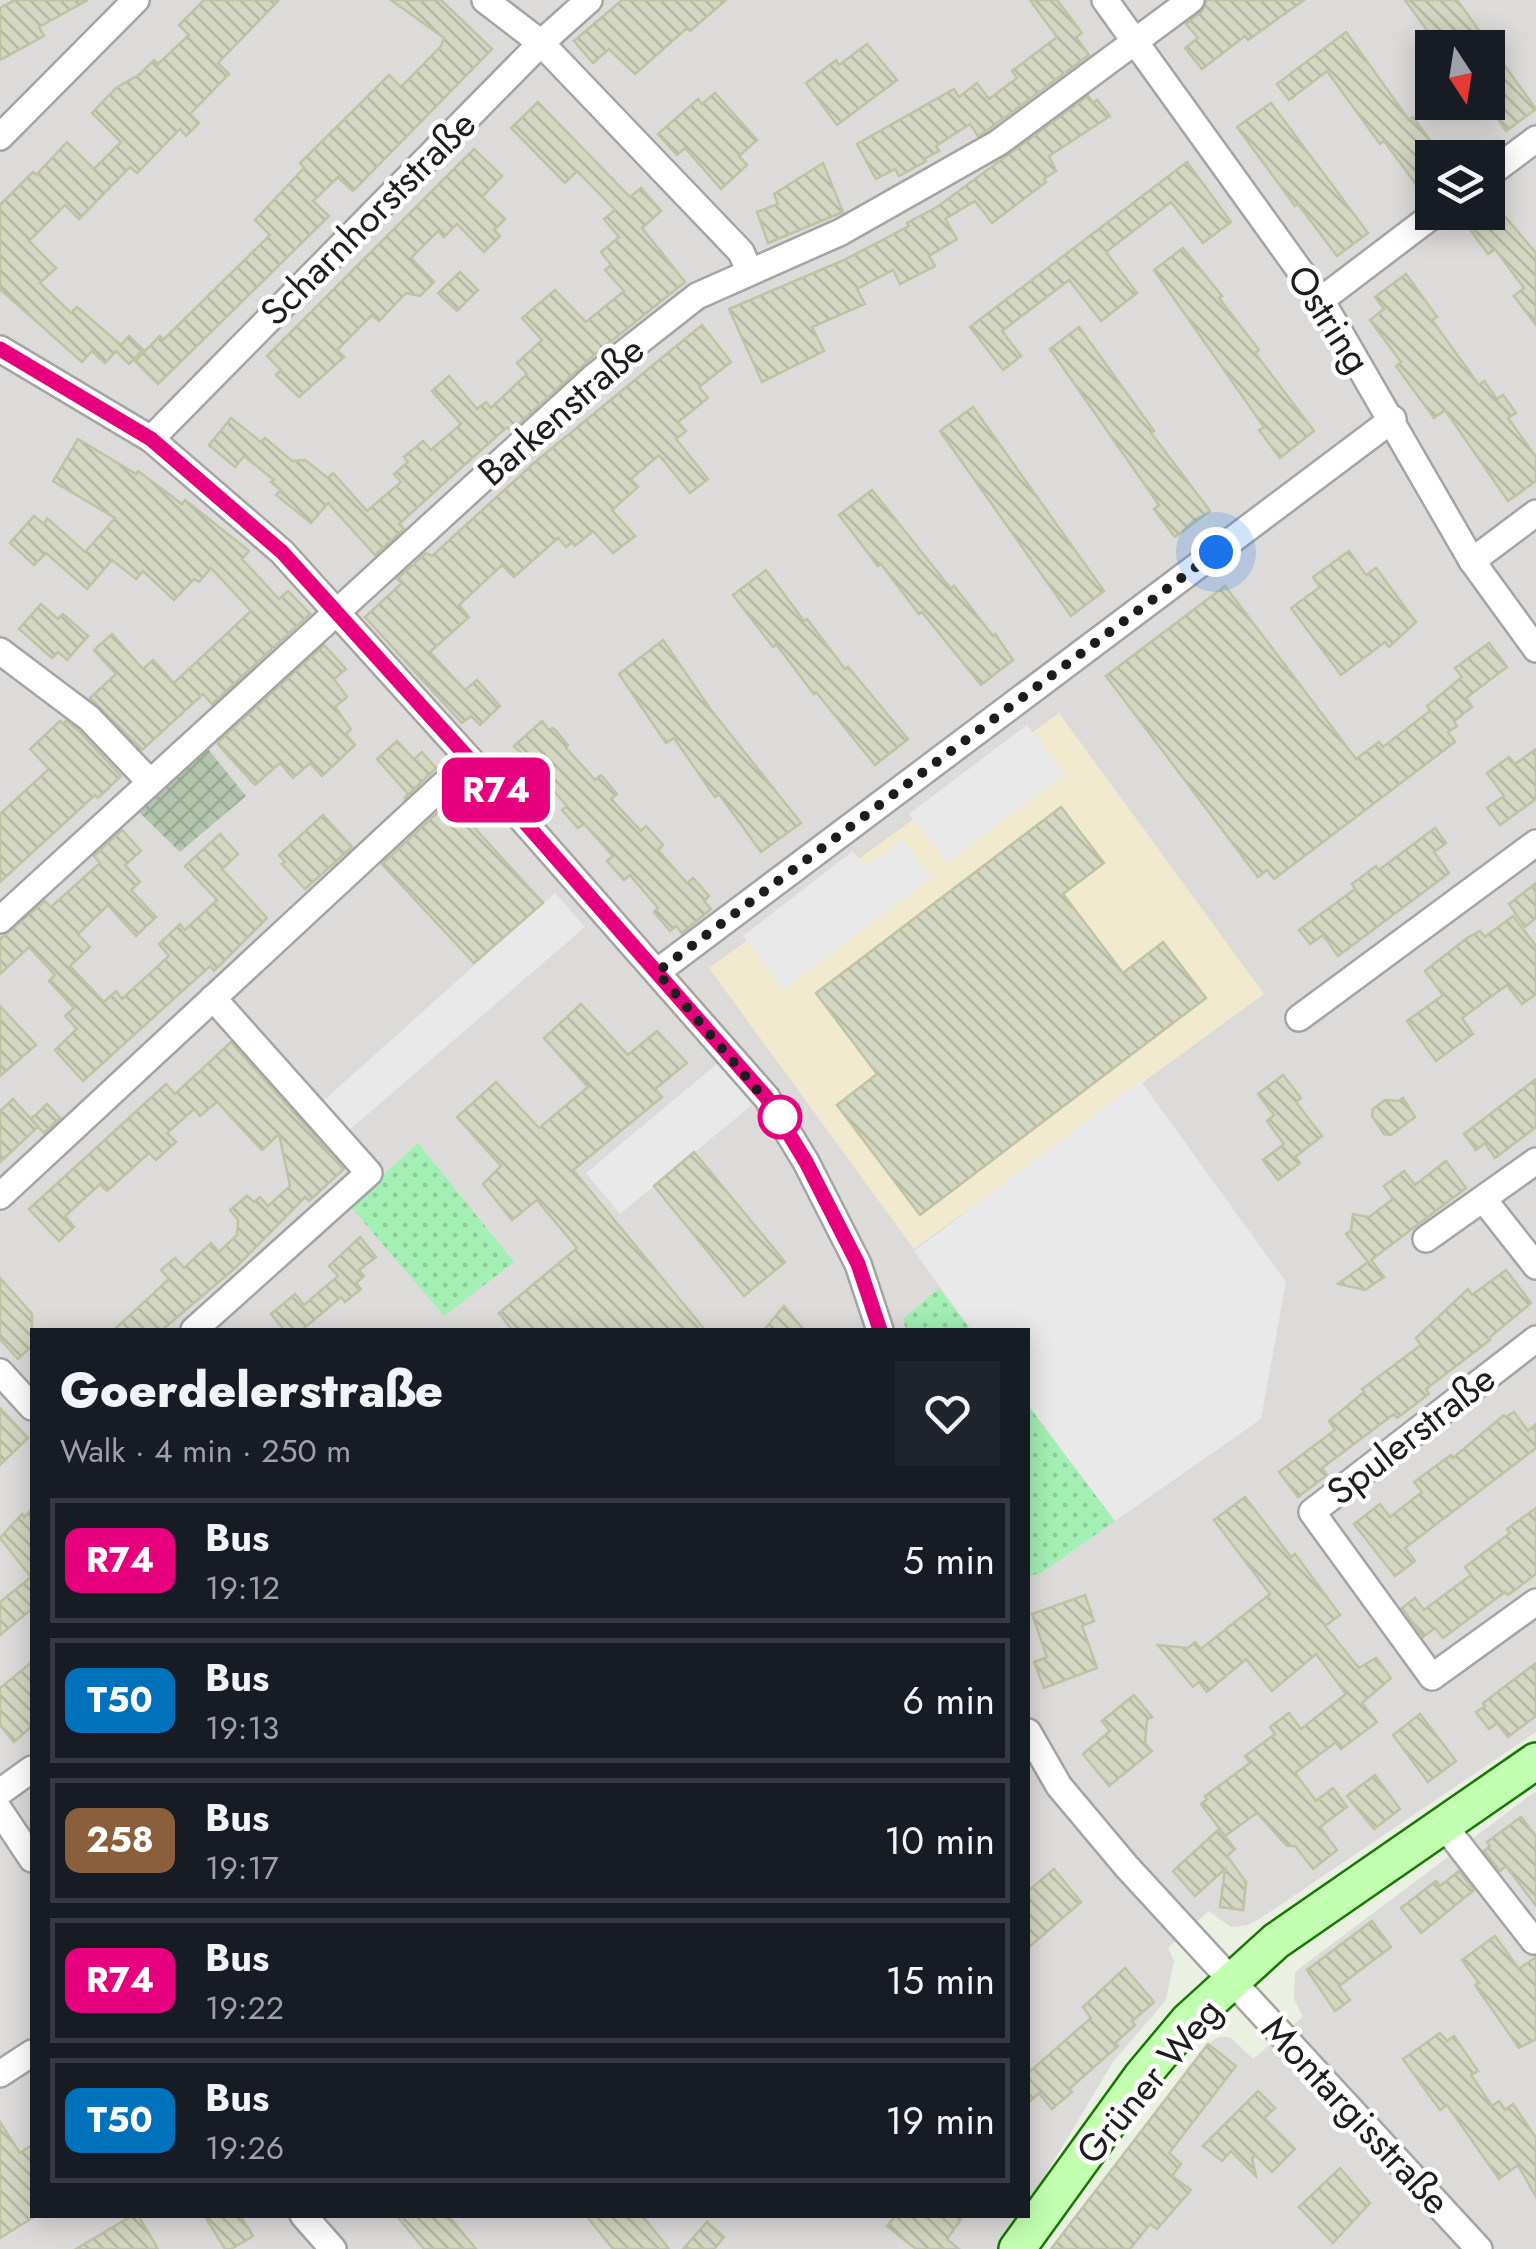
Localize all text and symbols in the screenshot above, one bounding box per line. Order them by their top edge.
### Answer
north arrow [1415,30,1505,120]
map controls [1415,30,1505,230]
street label: Scharnhorststraße [247,97,488,338]
button: layers [1415,140,1505,230]
street label: Ostring [1274,254,1385,384]
street label: Barkenstraße [465,323,656,499]
your location [1191,527,1241,577]
line badge: R74 [438,758,554,822]
text: R74 [462,765,530,815]
unlabelled marker [759,1096,801,1138]
street label: Spulerstraße [1315,1351,1507,1518]
text: Goerdelerstraße [60,1356,443,1425]
button: heart [895,1361,1000,1466]
text: Walk · 4 min · 250 m [60,1428,351,1474]
text: Bus [205,1510,269,1565]
text: 5 min [903,1533,995,1588]
text: R74 [86,1535,154,1585]
text: 19:12 [205,1565,280,1611]
text: Bus [205,1650,269,1705]
text: 6 min [902,1673,995,1728]
text: T50 [87,1675,153,1725]
text: 19:13 [205,1705,279,1751]
text: Bus [205,1790,269,1845]
text: 10 min [884,1813,995,1868]
text: 258 [86,1815,154,1865]
text: 19:17 [205,1845,279,1891]
text: Bus [205,1930,269,1985]
text: 15 min [886,1953,995,2008]
text: R74 [86,1955,154,2005]
text: 19:22 [205,1985,284,2031]
street label: Grüner Weg [1063,1986,1235,2176]
street label: Montargisstraße [1249,2003,1463,2227]
text: Bus [205,2070,269,2125]
text: 19 min [885,2093,995,2148]
text: T50 [87,2095,153,2145]
text: 19:26 [205,2125,284,2171]

